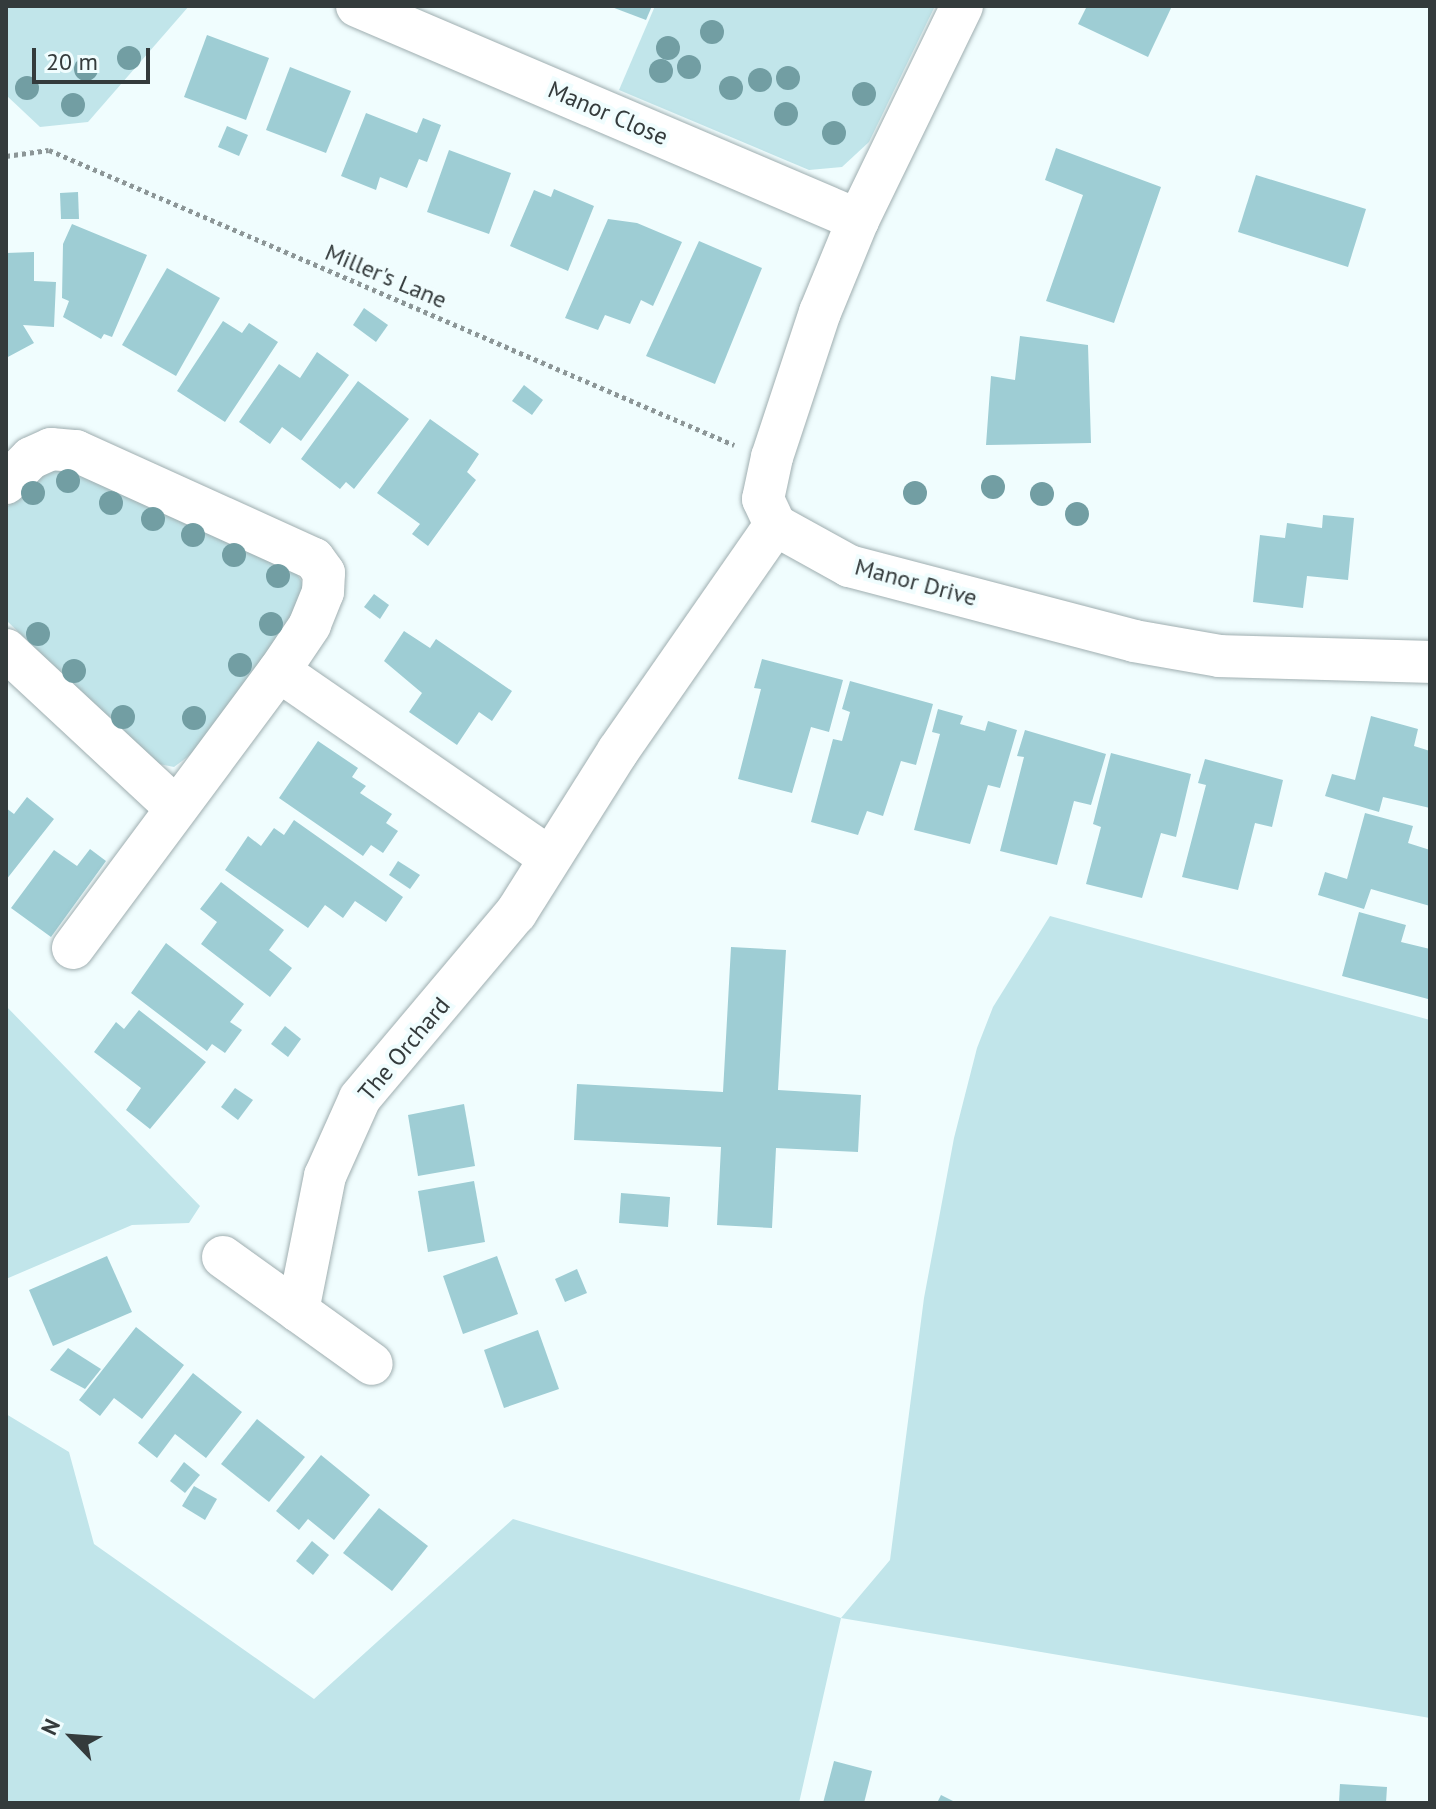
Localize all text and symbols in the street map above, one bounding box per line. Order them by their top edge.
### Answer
scale bar [36,32,154,82]
text: 20 m [46,46,98,77]
street label: Manor Close [544,75,672,151]
street label: Miller's Lane [321,238,451,314]
street label: Manor Drive [852,552,980,612]
street label: The Orchard [352,991,456,1107]
north arrow [32,1697,112,1777]
text: N [35,1714,66,1739]

